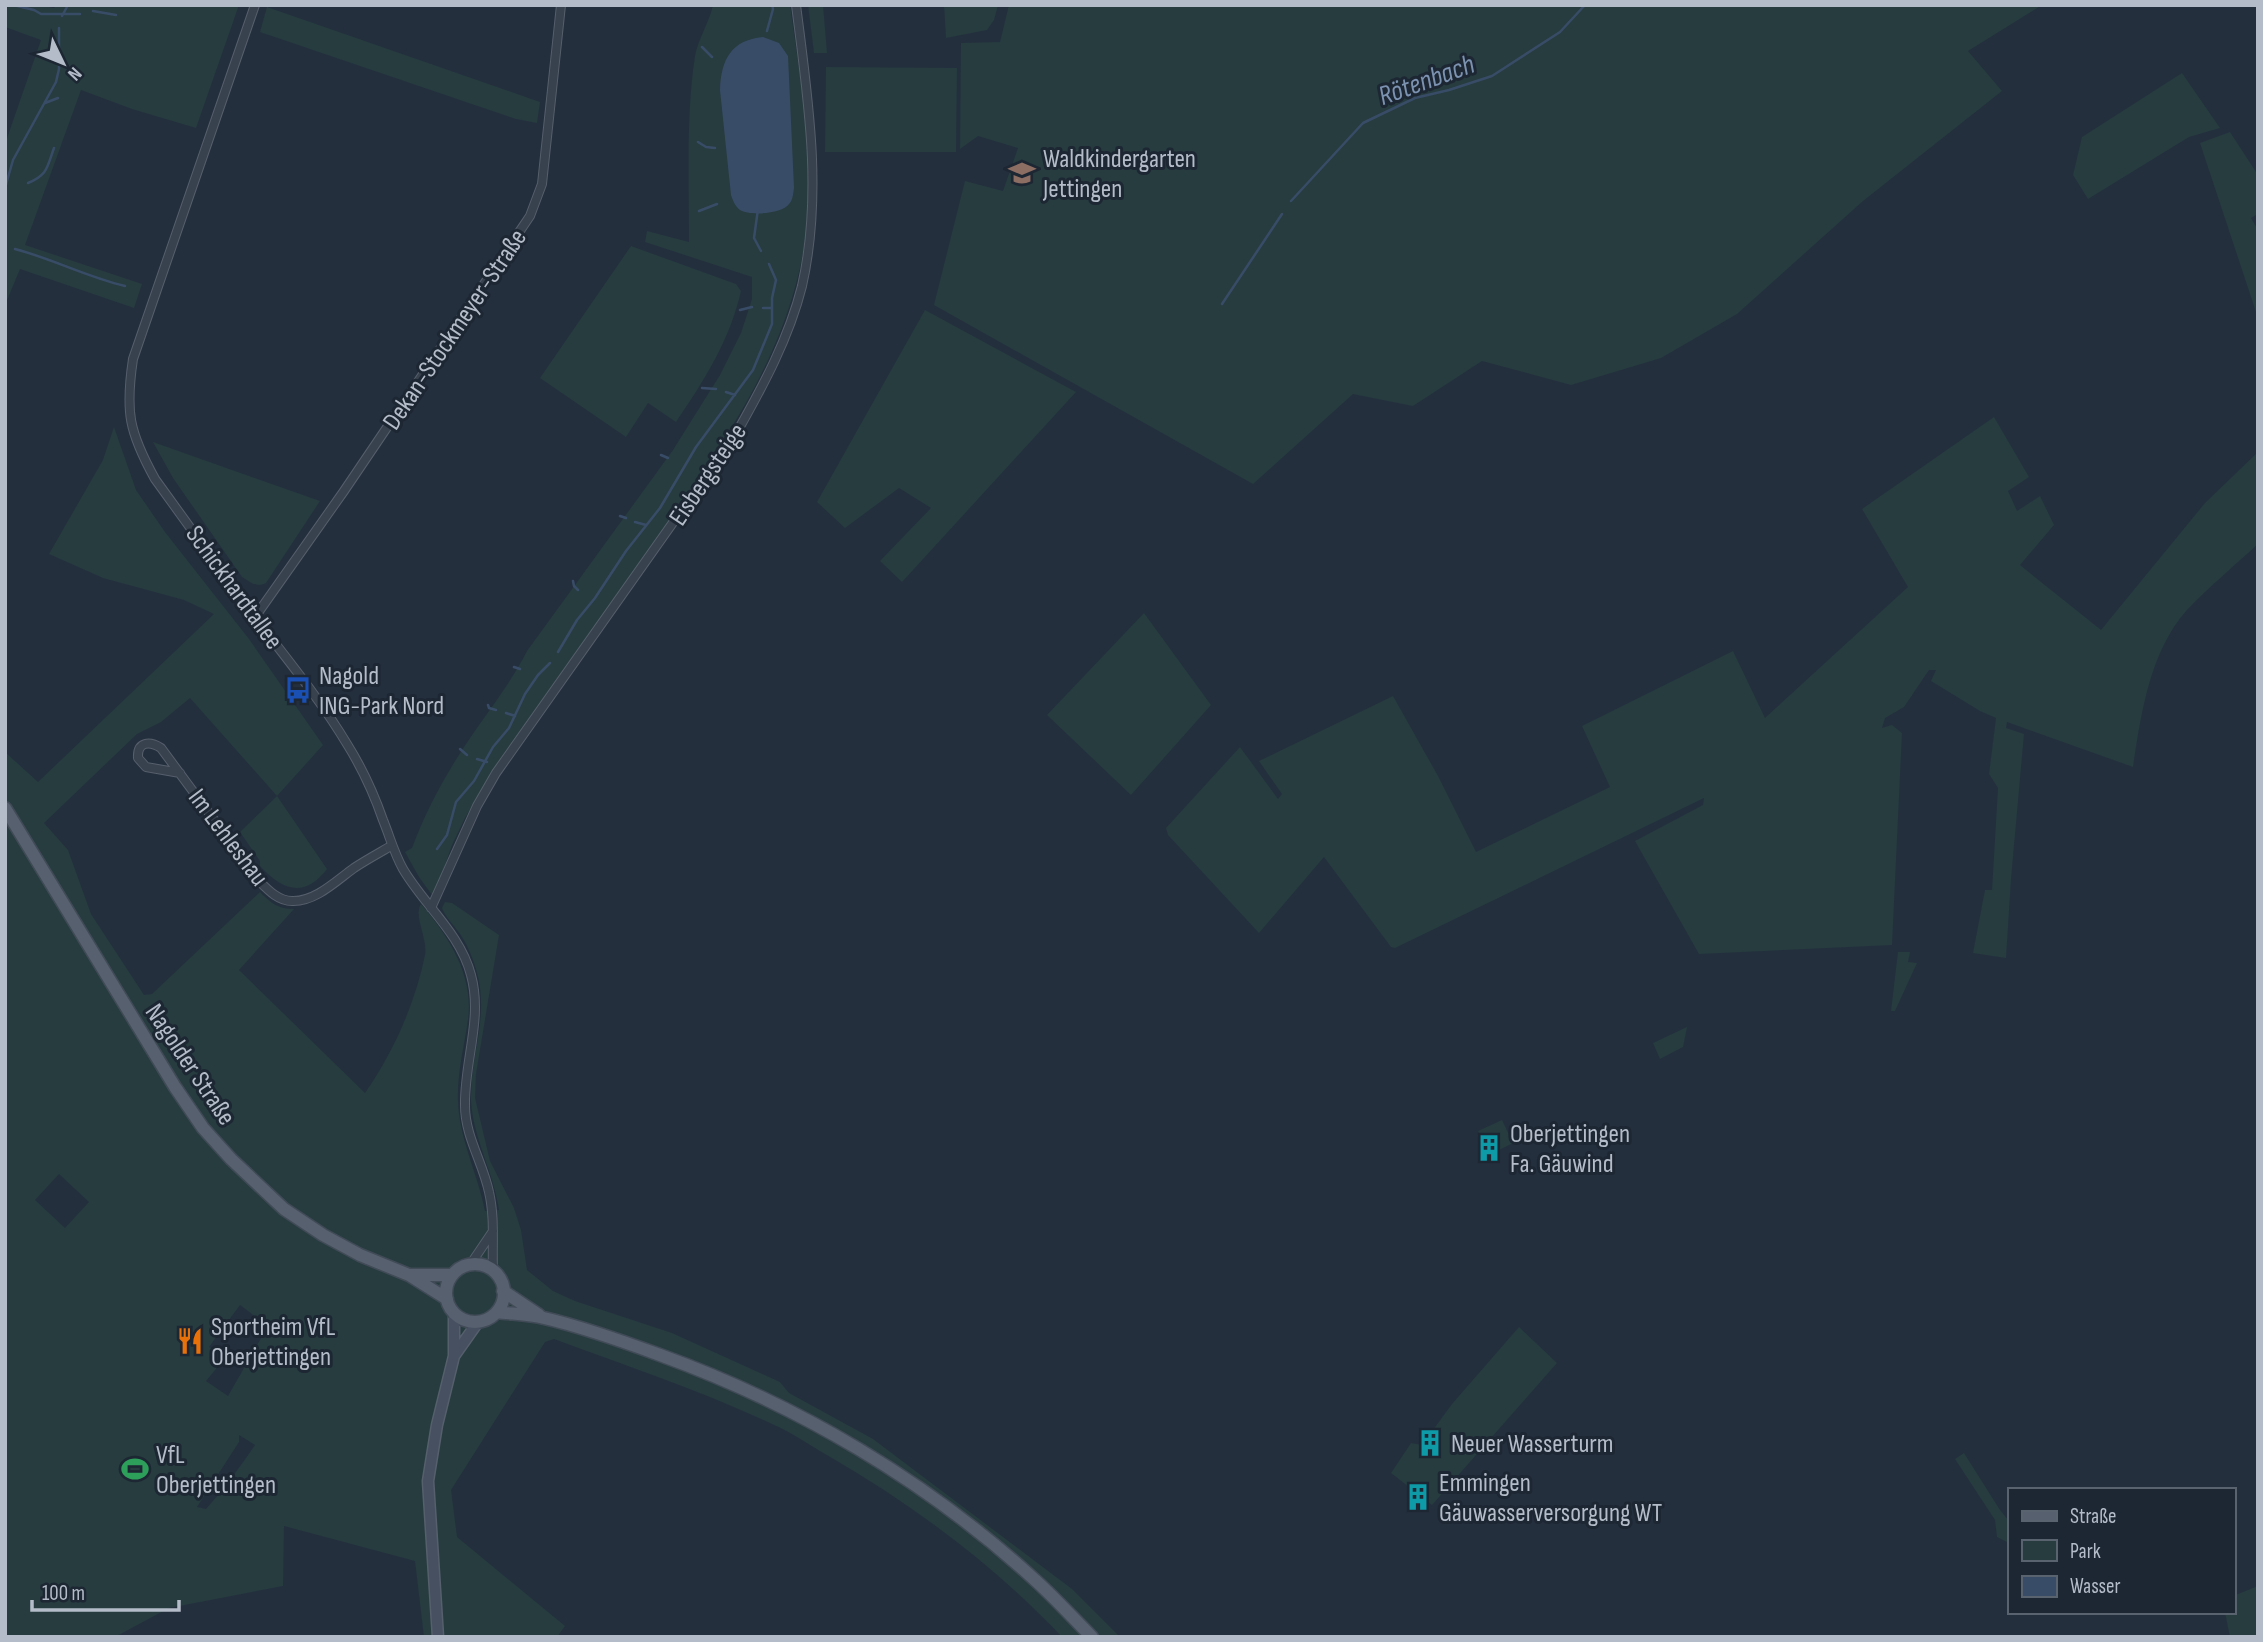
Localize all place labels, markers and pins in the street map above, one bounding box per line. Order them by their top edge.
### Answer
place label: Waldkindergarten Jettingen [1042,144,1196,205]
school or university icon: Waldkindergarten Jettingen [1007,158,1037,188]
place label: Nagold ING-Park Nord [319,661,444,722]
bus stop icon: Nagold ING-Park Nord [283,675,313,705]
place label: Oberjettingen Fa. Gäuwind [1510,1119,1630,1180]
building icon: Oberjettingen Fa. Gäuwind [1474,1133,1504,1163]
place label: Sportheim VfL Oberjettingen [211,1312,336,1373]
restaurant icon: Sportheim VfL Oberjettingen [175,1326,205,1356]
building icon: Neuer Wasserturm [1415,1428,1445,1458]
place label: Neuer Wasserturm [1451,1429,1613,1460]
place label: VfL Oberjettingen [156,1440,276,1501]
sports icon: VfL Oberjettingen [120,1454,150,1484]
place label: Emmingen Gäuwasserversorgung WT [1439,1468,1662,1529]
building icon: Emmingen Gäuwasserversorgung WT [1403,1482,1433,1512]

